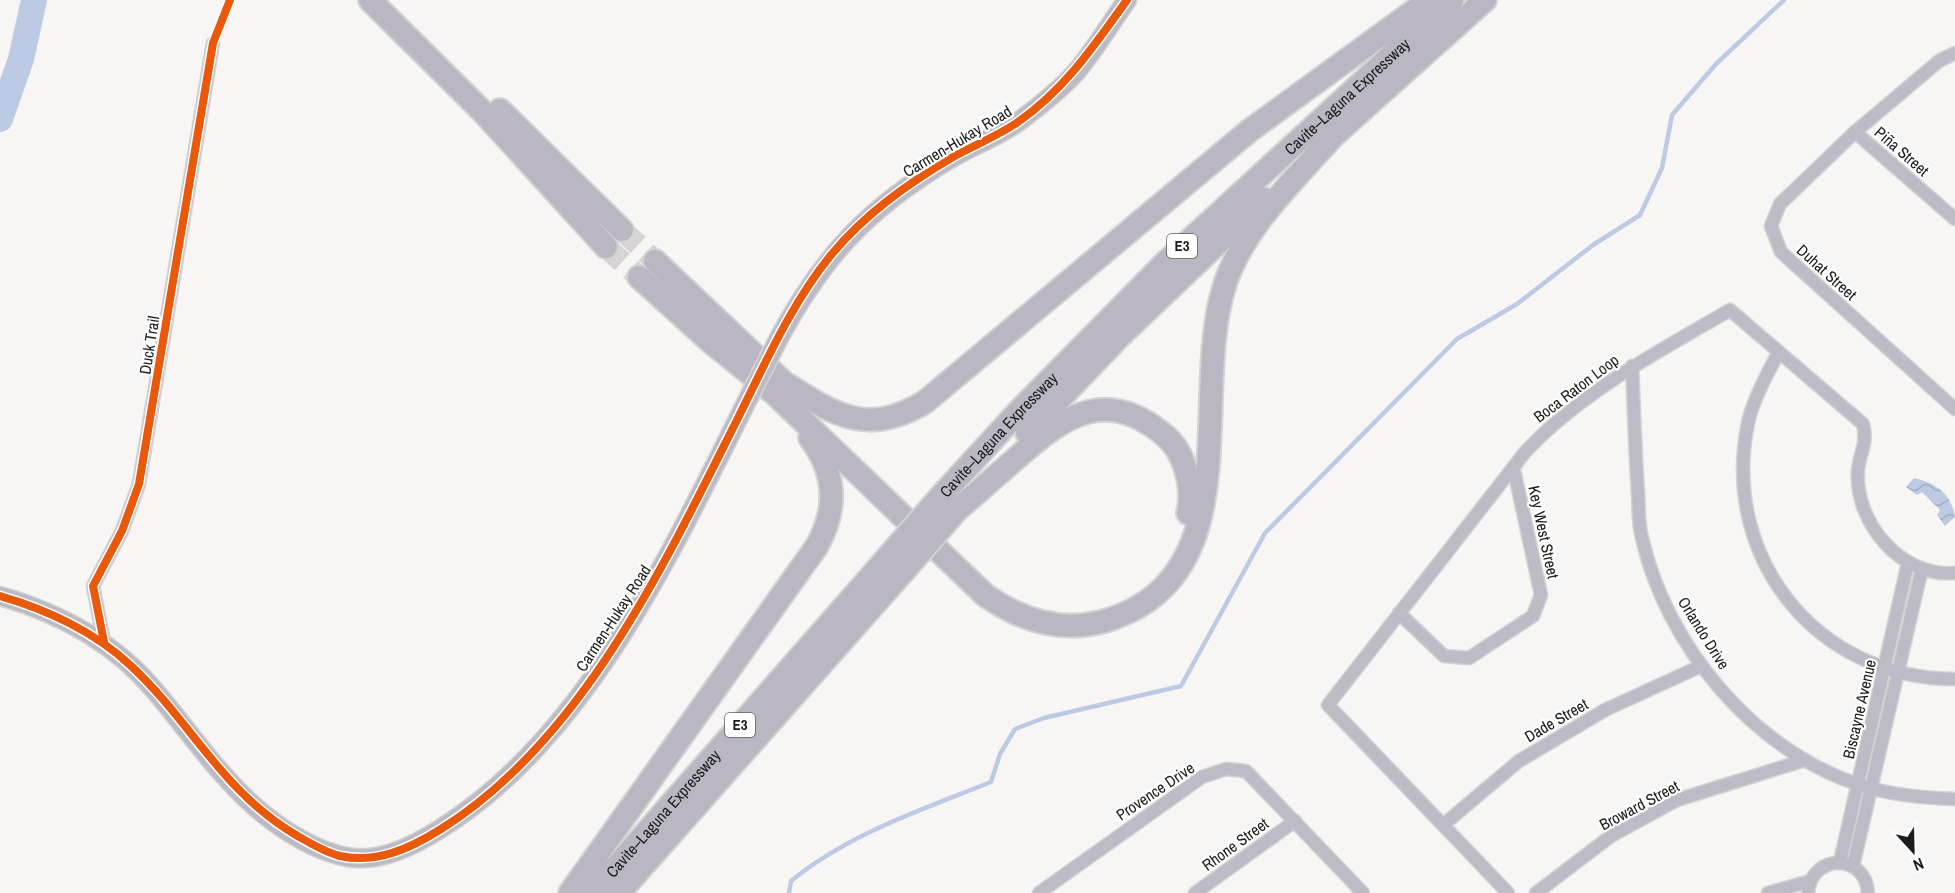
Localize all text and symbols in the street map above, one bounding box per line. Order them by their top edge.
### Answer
street label: Cavite–Laguna Expressway [1279,33,1415,160]
street label: Carmen-Hukay Road [899,100,1015,182]
street label: Piña Street [1870,121,1934,181]
road number: E3 [1167,234,1197,258]
street label: Duhat Street [1792,239,1862,305]
street label: Duck Trail [134,314,164,376]
street label: Boca Raton Loop [1529,349,1623,427]
street label: Cavite–Laguna Expressway [934,367,1063,502]
street label: Key West Street [1523,483,1565,581]
street label: Carmen-Hukay Road [570,560,656,676]
street label: Orlando Drive [1673,593,1735,673]
street label: Biscayne Avenue [1837,657,1881,761]
street label: Dade Street [1520,693,1592,747]
road number: E3 [725,713,755,737]
street label: Cavite–Laguna Expressway [601,744,725,882]
street label: Provence Drive [1111,757,1199,825]
street label: Broward Street [1595,775,1683,835]
street label: Rhone Street [1197,812,1273,876]
north arrow [1883,821,1943,881]
text: N [1910,853,1927,877]

